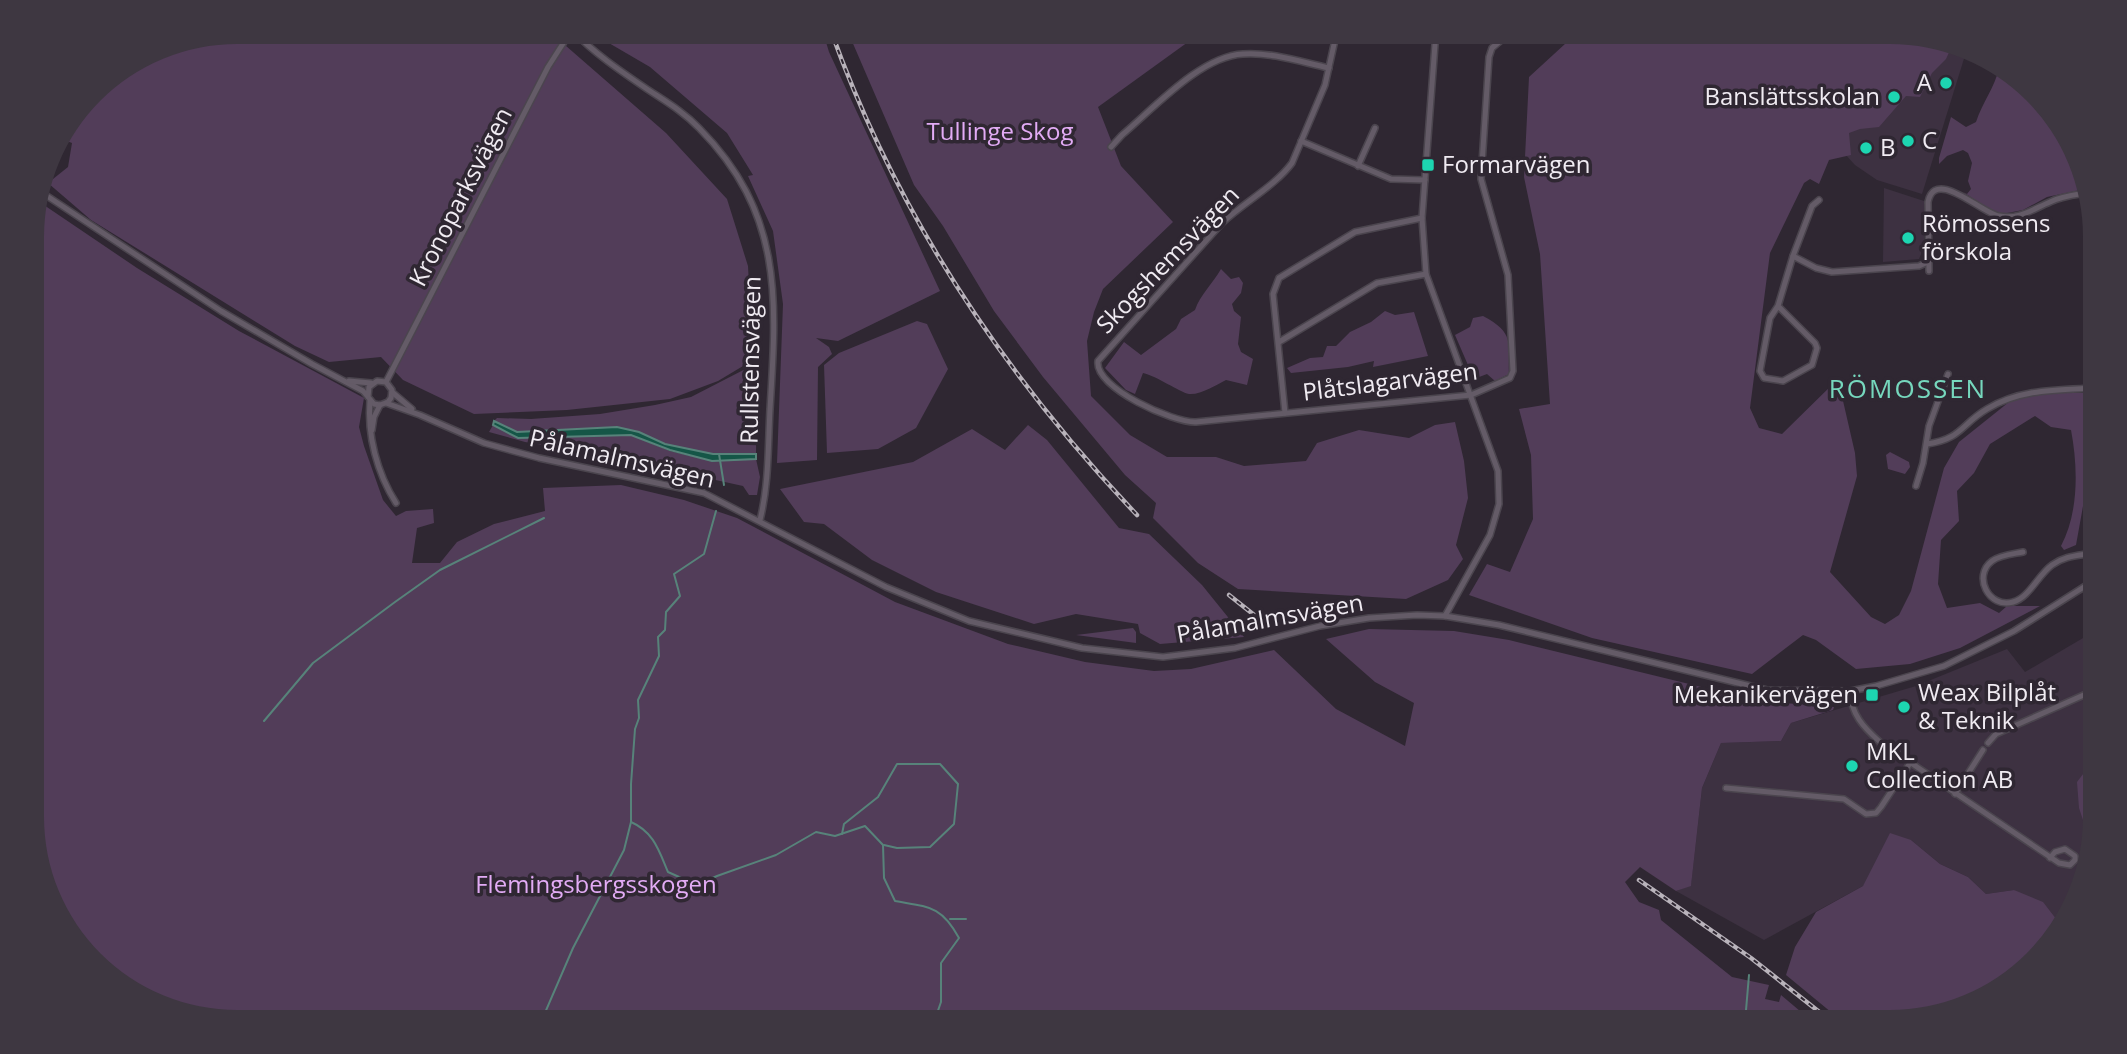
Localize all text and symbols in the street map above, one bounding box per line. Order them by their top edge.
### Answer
place label: A [1917,65,1933,98]
marker: A [1938,75,1954,91]
place label: Banslättsskolan [1704,79,1880,112]
marker: Banslättsskolan [1886,89,1902,105]
street label: Kronoparksvägen [400,101,519,291]
park label: Tullinge Skog [927,114,1073,147]
place label: C [1922,123,1937,156]
place label: B [1880,130,1896,163]
marker: C [1900,133,1916,149]
marker: B [1858,140,1874,156]
place label: Formarvägen [1442,147,1591,180]
marker: Formarvägen [1420,157,1436,173]
street label: Skogshemsvägen [1088,178,1246,340]
place label: Römossens förskola [1922,206,2050,267]
marker: Römossens förskola [1900,230,1916,246]
street label: Rullstensvägen [732,276,767,444]
street label: Plåtslagarvägen [1300,353,1479,408]
district label: RÖMOSSEN [1829,370,1987,406]
street label: Pålamalmsvägen [527,420,718,495]
street label: Pålamalmsvägen [1174,585,1366,650]
place label: Weax Bilplåt & Teknik [1918,675,2056,736]
place label: Mekanikervägen [1674,677,1858,710]
marker: Mekanikervägen [1864,687,1880,703]
marker: Weax Bilplåt & Teknik [1896,699,1912,715]
place label: MKL Collection AB [1866,734,2013,795]
marker: MKL Collection AB [1844,758,1860,774]
park label: Flemingsbergsskogen [475,867,717,900]

